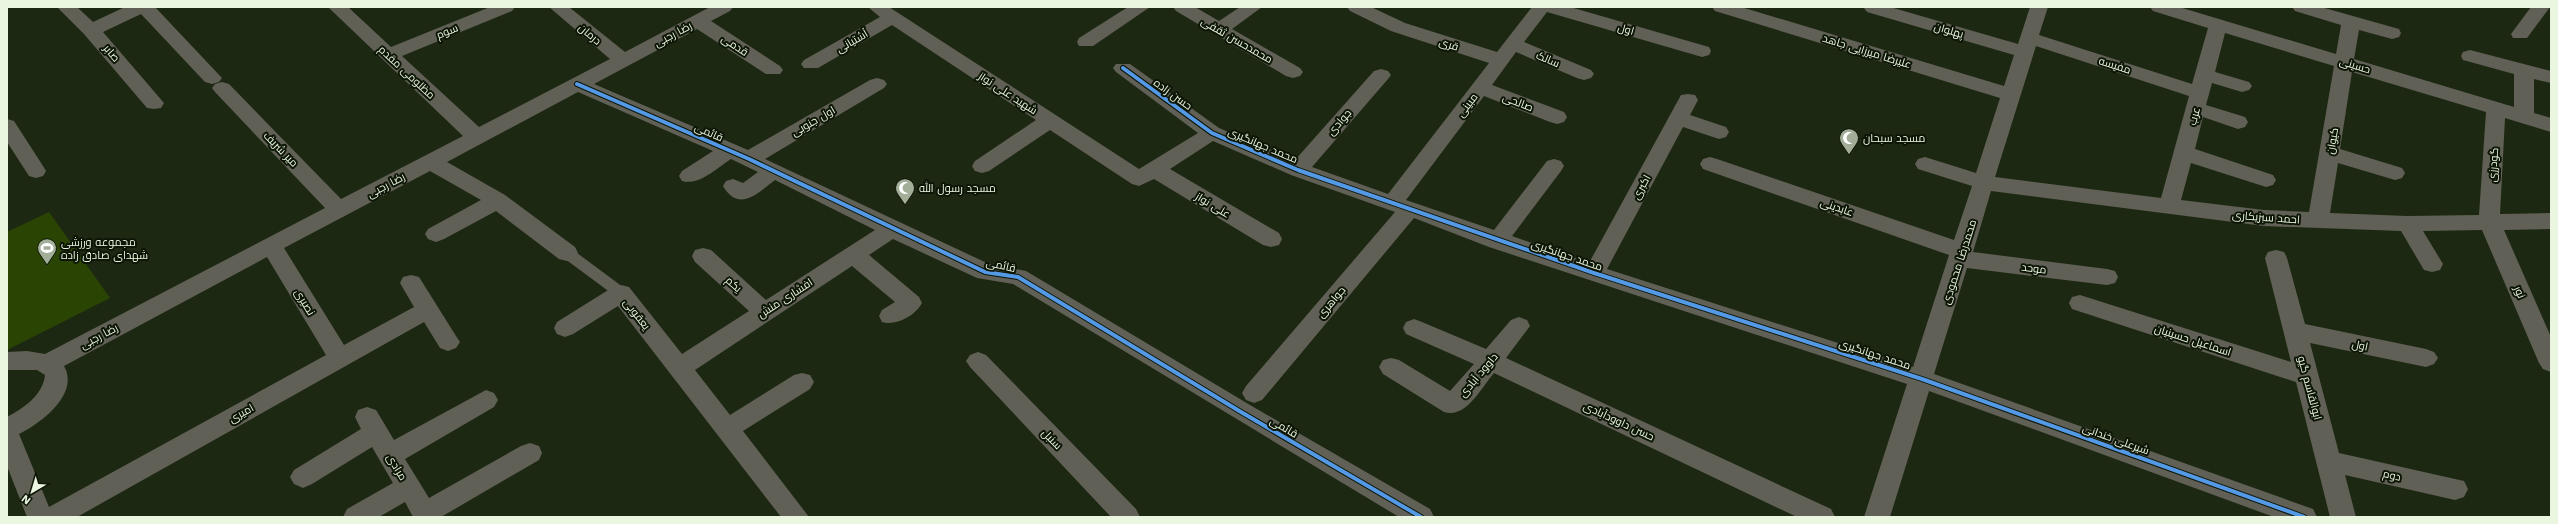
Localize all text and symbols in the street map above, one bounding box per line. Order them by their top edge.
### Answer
street label: محمدحسن ثقفی [1199,15,1275,66]
street label: رضا رجبی [652,19,694,50]
street label: پهلوان [1933,20,1965,41]
street label: سوم [434,21,460,43]
street label: درمان [576,21,604,48]
street label: اول [1616,21,1635,38]
street label: آشتیانی [834,27,870,56]
street label: قدمی [719,32,751,59]
street label: علیرضا میرزایی جاهد [1821,32,1913,71]
street label: قری [1437,35,1460,54]
street label: صابر [100,41,123,65]
street label: مظلومی مقدم [375,43,438,103]
street label: سالک [1534,49,1562,70]
street label: مفیسه [2097,54,2133,77]
street label: حسینی [2338,55,2372,76]
street label: شهید علی نواز [975,69,1040,117]
street label: حسن زاده [1151,76,1194,113]
street label: مبینی [1454,91,1481,120]
street label: صالحی [1501,91,1535,114]
street label: اول جنوبی [789,104,837,139]
street label: عرب [2186,106,2203,127]
street label: جوادی [1324,107,1354,138]
street label: قائمی [692,120,725,144]
street label: محمد جهانگیری [1226,125,1300,166]
mosque icon: مسجد سبحان [1838,127,1860,155]
street label: کیوان [2324,127,2341,155]
street label: میر شریف [261,129,301,170]
place label: مسجد سبحان [1863,132,1925,145]
street label: گودرزی [2486,147,2501,183]
street label: رضا رجبی [365,170,407,201]
street label: اکبری [1629,173,1653,202]
mosque icon: مسجد رسول الله [894,177,916,205]
place label: مسجد رسول الله [919,180,996,195]
street label: علی نواز [1192,189,1233,221]
street label: عابدینی [1818,196,1855,219]
street label: احمد سبزیکاری [2232,209,2300,226]
street label: محمدرضا محمودی [1940,218,1979,306]
place label: مجموعه ورزشی شهدای صادق زاده [61,236,148,262]
sports icon: مجموعه ورزشی شهدای صادق زاده [36,237,58,265]
street label: محمد جهانگیری [1530,237,1604,274]
street label: قائمی [985,256,1017,275]
street label: موحد [2021,260,2047,276]
street label: یکم [722,274,745,296]
street label: افشاری منش [755,276,815,321]
street label: نور [2511,283,2528,300]
street label: جواهری [1314,284,1348,321]
street label: نصیری [292,287,318,318]
street label: یعقوبی [620,296,653,333]
street label: رضا رجبی [78,321,120,352]
street label: اسماعیل حسینیان [2153,322,2233,359]
street label: محمد جهانگیری [1837,337,1912,372]
street label: اول [2351,337,2369,354]
street label: داوود آبادی [1456,351,1501,400]
street label: ابوالقاسم گیو [2294,355,2324,422]
street label: حسن داوودآبادی [1581,399,1656,444]
street label: امیری [227,401,256,426]
street label: قائمی [1268,414,1300,441]
street label: شیرعلی خندانی [2081,421,2151,458]
street label: سنبل [1039,426,1064,452]
street label: مرادی [384,452,409,483]
street label: دوم [2381,467,2402,485]
north arrow [12,472,52,512]
text: N [19,492,33,507]

